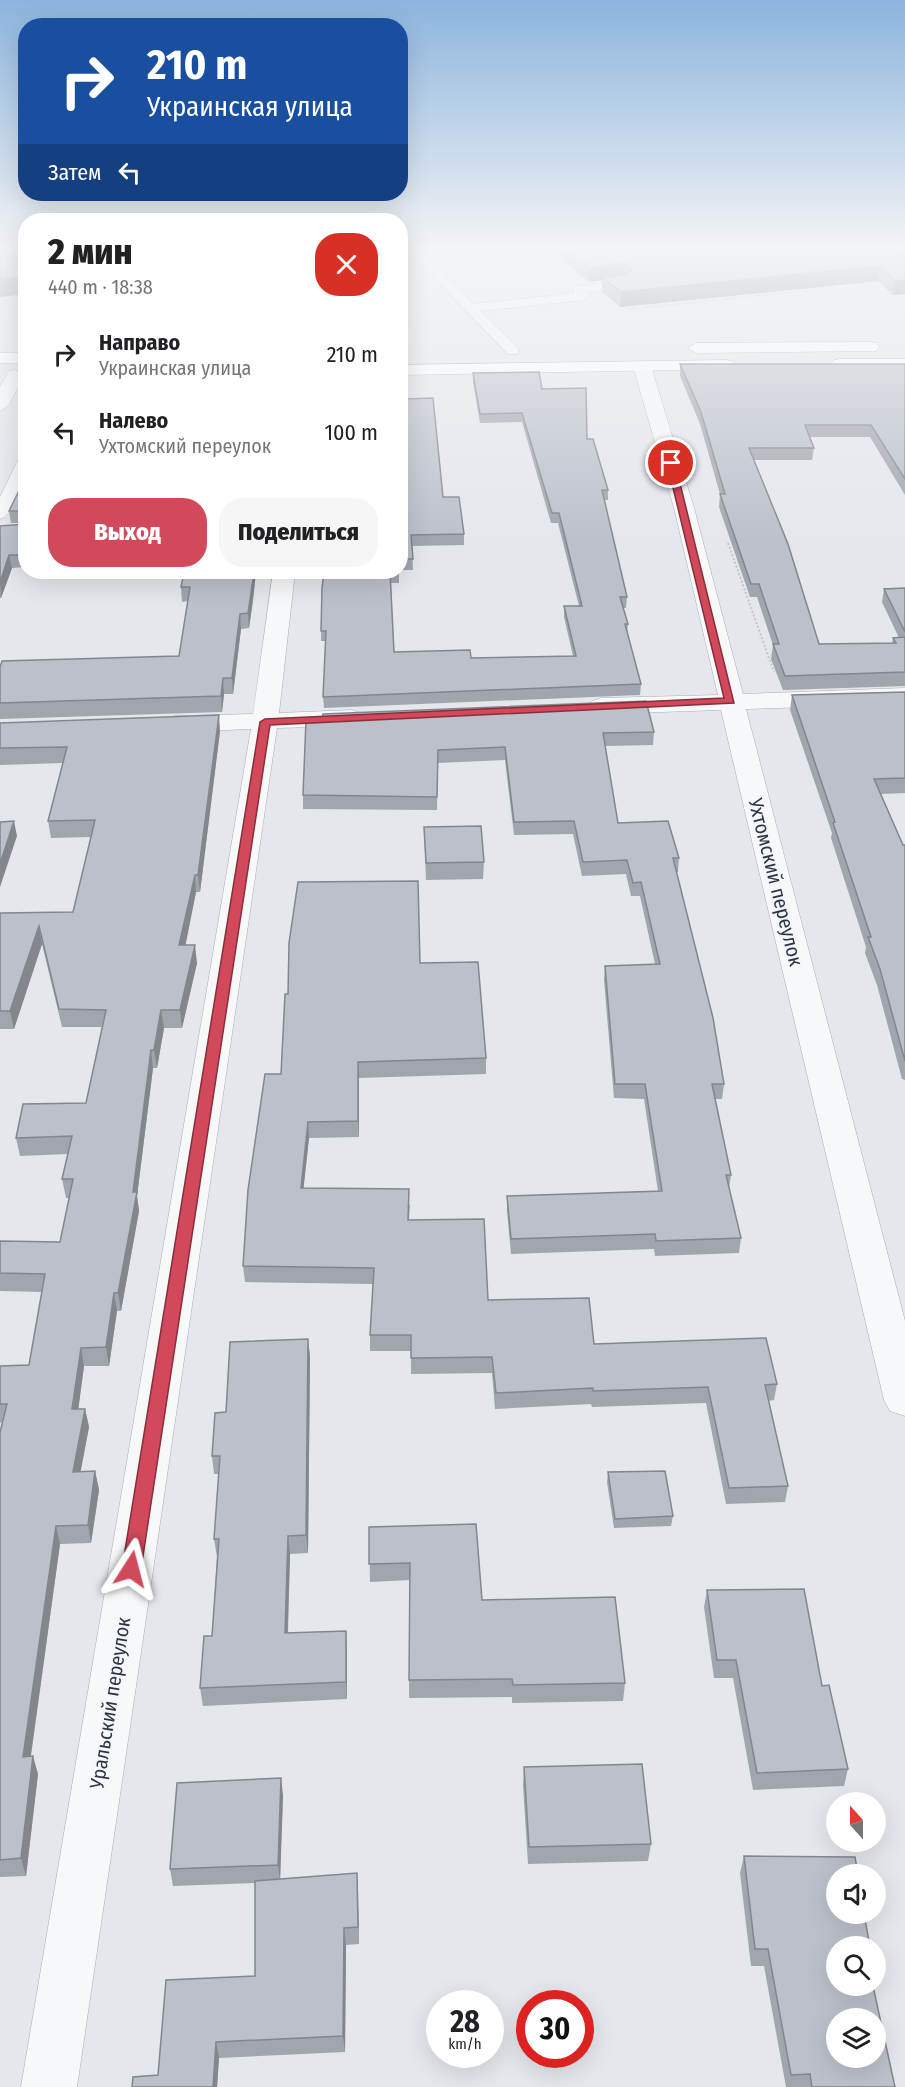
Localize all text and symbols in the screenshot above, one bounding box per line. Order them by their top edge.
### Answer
text: 210 m [147,40,247,90]
icon: right [48,42,126,120]
text: Украинская улица [147,91,353,123]
icon: left [113,156,146,189]
text: Затем [48,159,101,186]
text: 2 мин [48,230,133,274]
button: close [315,233,378,296]
text: 440 m · 18:38 [48,275,153,299]
text: Направо [99,329,180,356]
icon: right [48,338,81,371]
text: 210 m [327,341,378,368]
text: Украинская улица [99,356,251,380]
text: Налево [99,407,168,434]
icon: left [48,416,81,449]
text: 100 m [324,419,378,446]
text: Ухтомский переулок [99,434,271,458]
pin [645,437,696,488]
icon: arrive [654,446,687,479]
button: Выход [48,498,207,567]
button: Поделиться [219,498,378,567]
street label: Ухтомский переулок [743,795,809,969]
position arrow [99,1537,163,1601]
street label: Уральский переулок [84,1615,136,1792]
north arrow [826,1792,886,1852]
map controls [826,1792,886,2068]
button: sound [826,1864,886,1924]
button: search [826,1936,886,1996]
speed limit sign: 30 [516,1990,594,2068]
text: 28 [450,2004,480,2040]
button: layers [826,2008,886,2068]
text: km/h [448,2035,482,2053]

